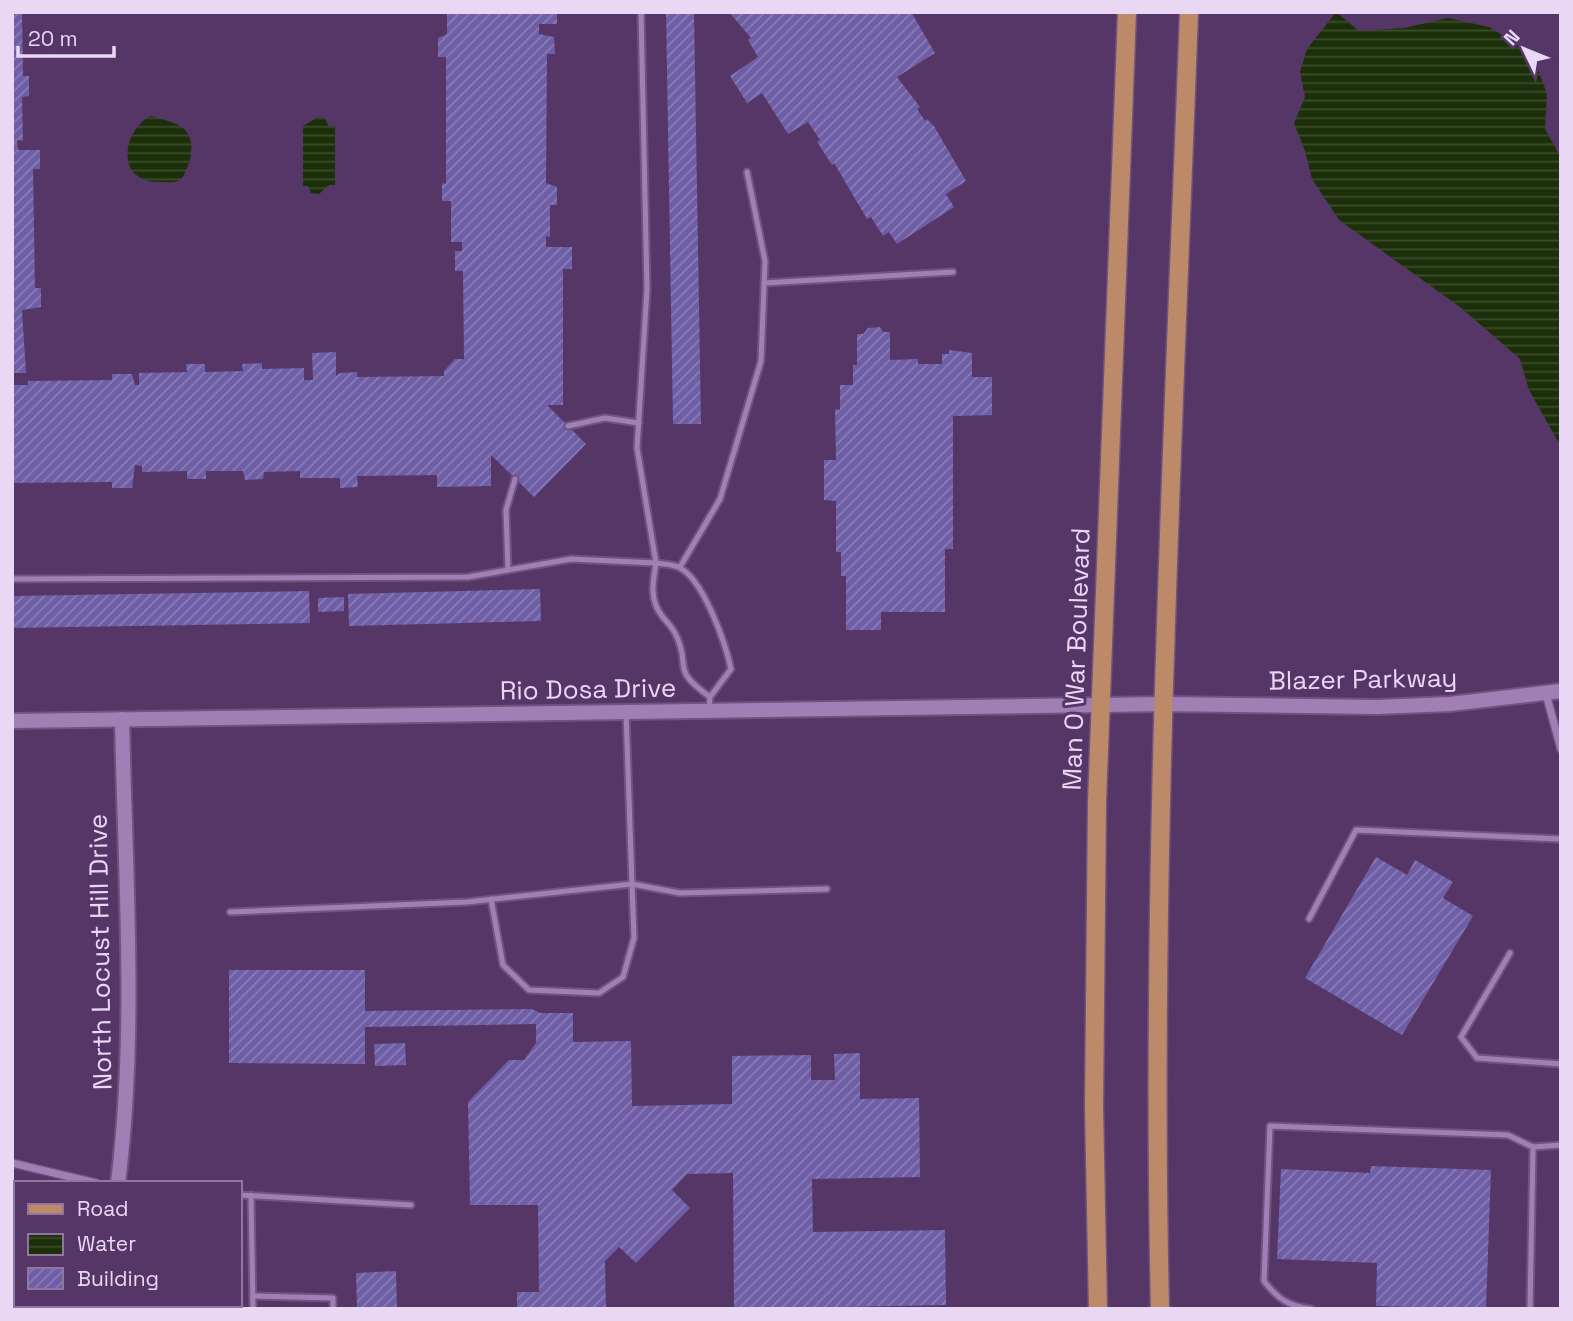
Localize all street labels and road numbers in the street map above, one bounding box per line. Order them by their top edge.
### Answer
street label: Man O War Boulevard [1054,527,1098,791]
street label: Blazer Parkway [1268,660,1458,698]
street label: Rio Dosa Drive [500,670,676,708]
street label: North Locust Hill Drive [81,813,119,1091]

